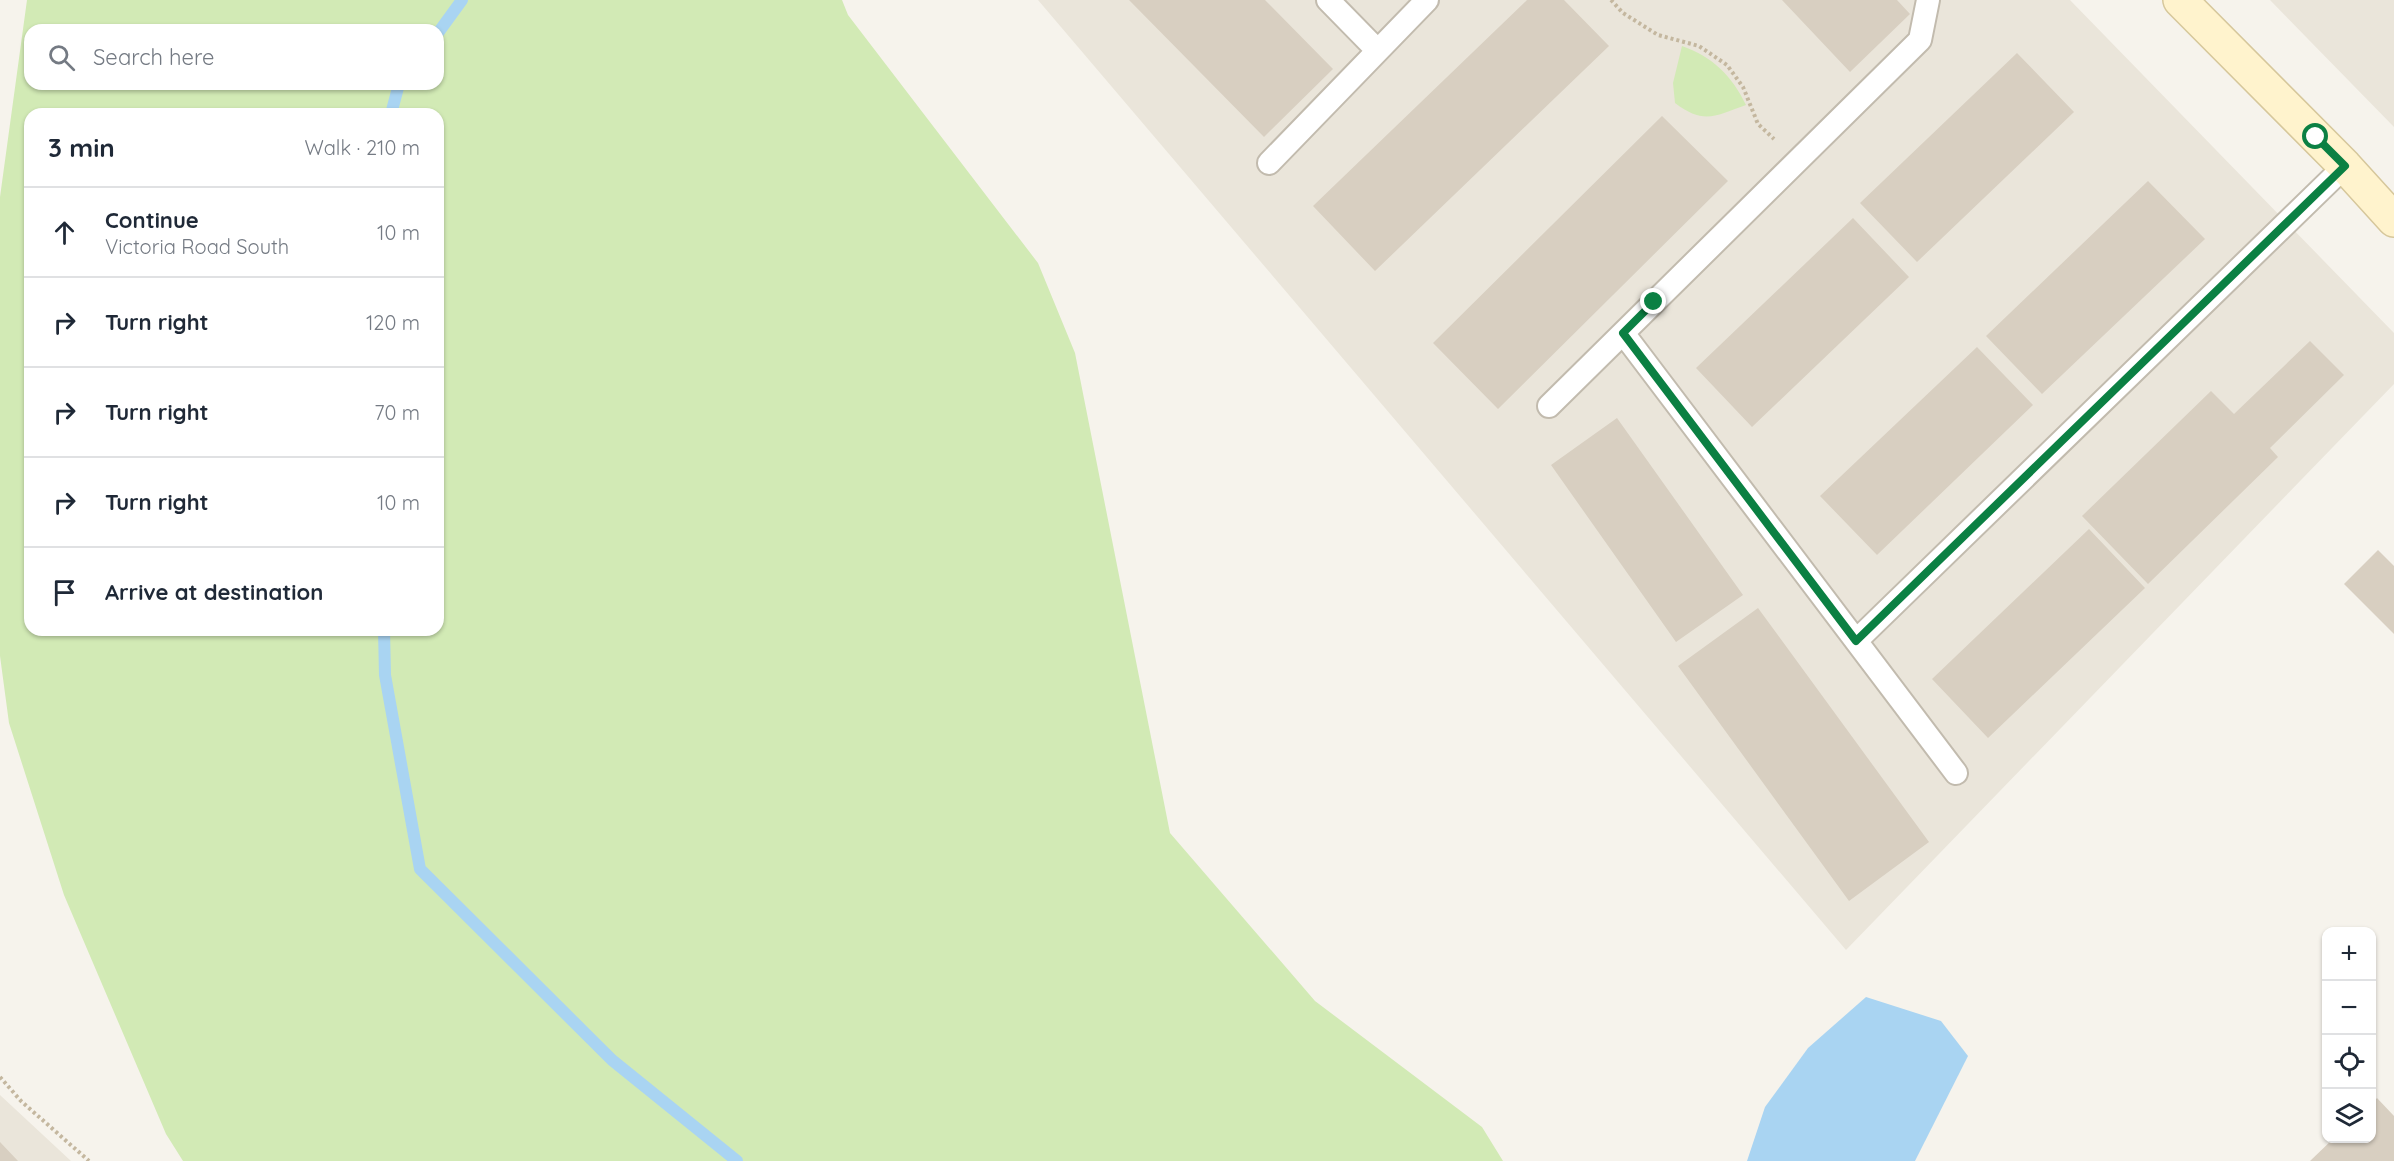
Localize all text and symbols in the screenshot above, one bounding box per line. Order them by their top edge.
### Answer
search box [24,24,444,90]
icon: search [45,41,78,74]
text: Search here [93,43,214,71]
route start [2302,123,2328,149]
text: 3 min [48,131,115,164]
text: Walk · 210 m [305,135,420,160]
text: Continue [105,206,199,234]
icon: ahead [48,216,81,249]
text: 10 m [377,220,420,245]
text: Victoria Road South [105,234,289,259]
route end [1640,288,1666,314]
icon: right [48,306,81,339]
text: Turn right [105,308,209,336]
text: 120 m [366,310,420,335]
icon: right [48,396,81,429]
text: Turn right [105,398,209,426]
text: 70 m [374,400,420,425]
icon: right [48,486,81,519]
text: Turn right [105,488,209,516]
text: 10 m [377,490,420,515]
icon: arrive [48,576,81,609]
text: Arrive at destination [105,578,323,606]
map controls [2322,927,2376,1143]
button: + [2322,927,2376,981]
button: − [2322,981,2376,1035]
button: locate [2322,1035,2376,1089]
button: layers [2322,1089,2376,1143]

